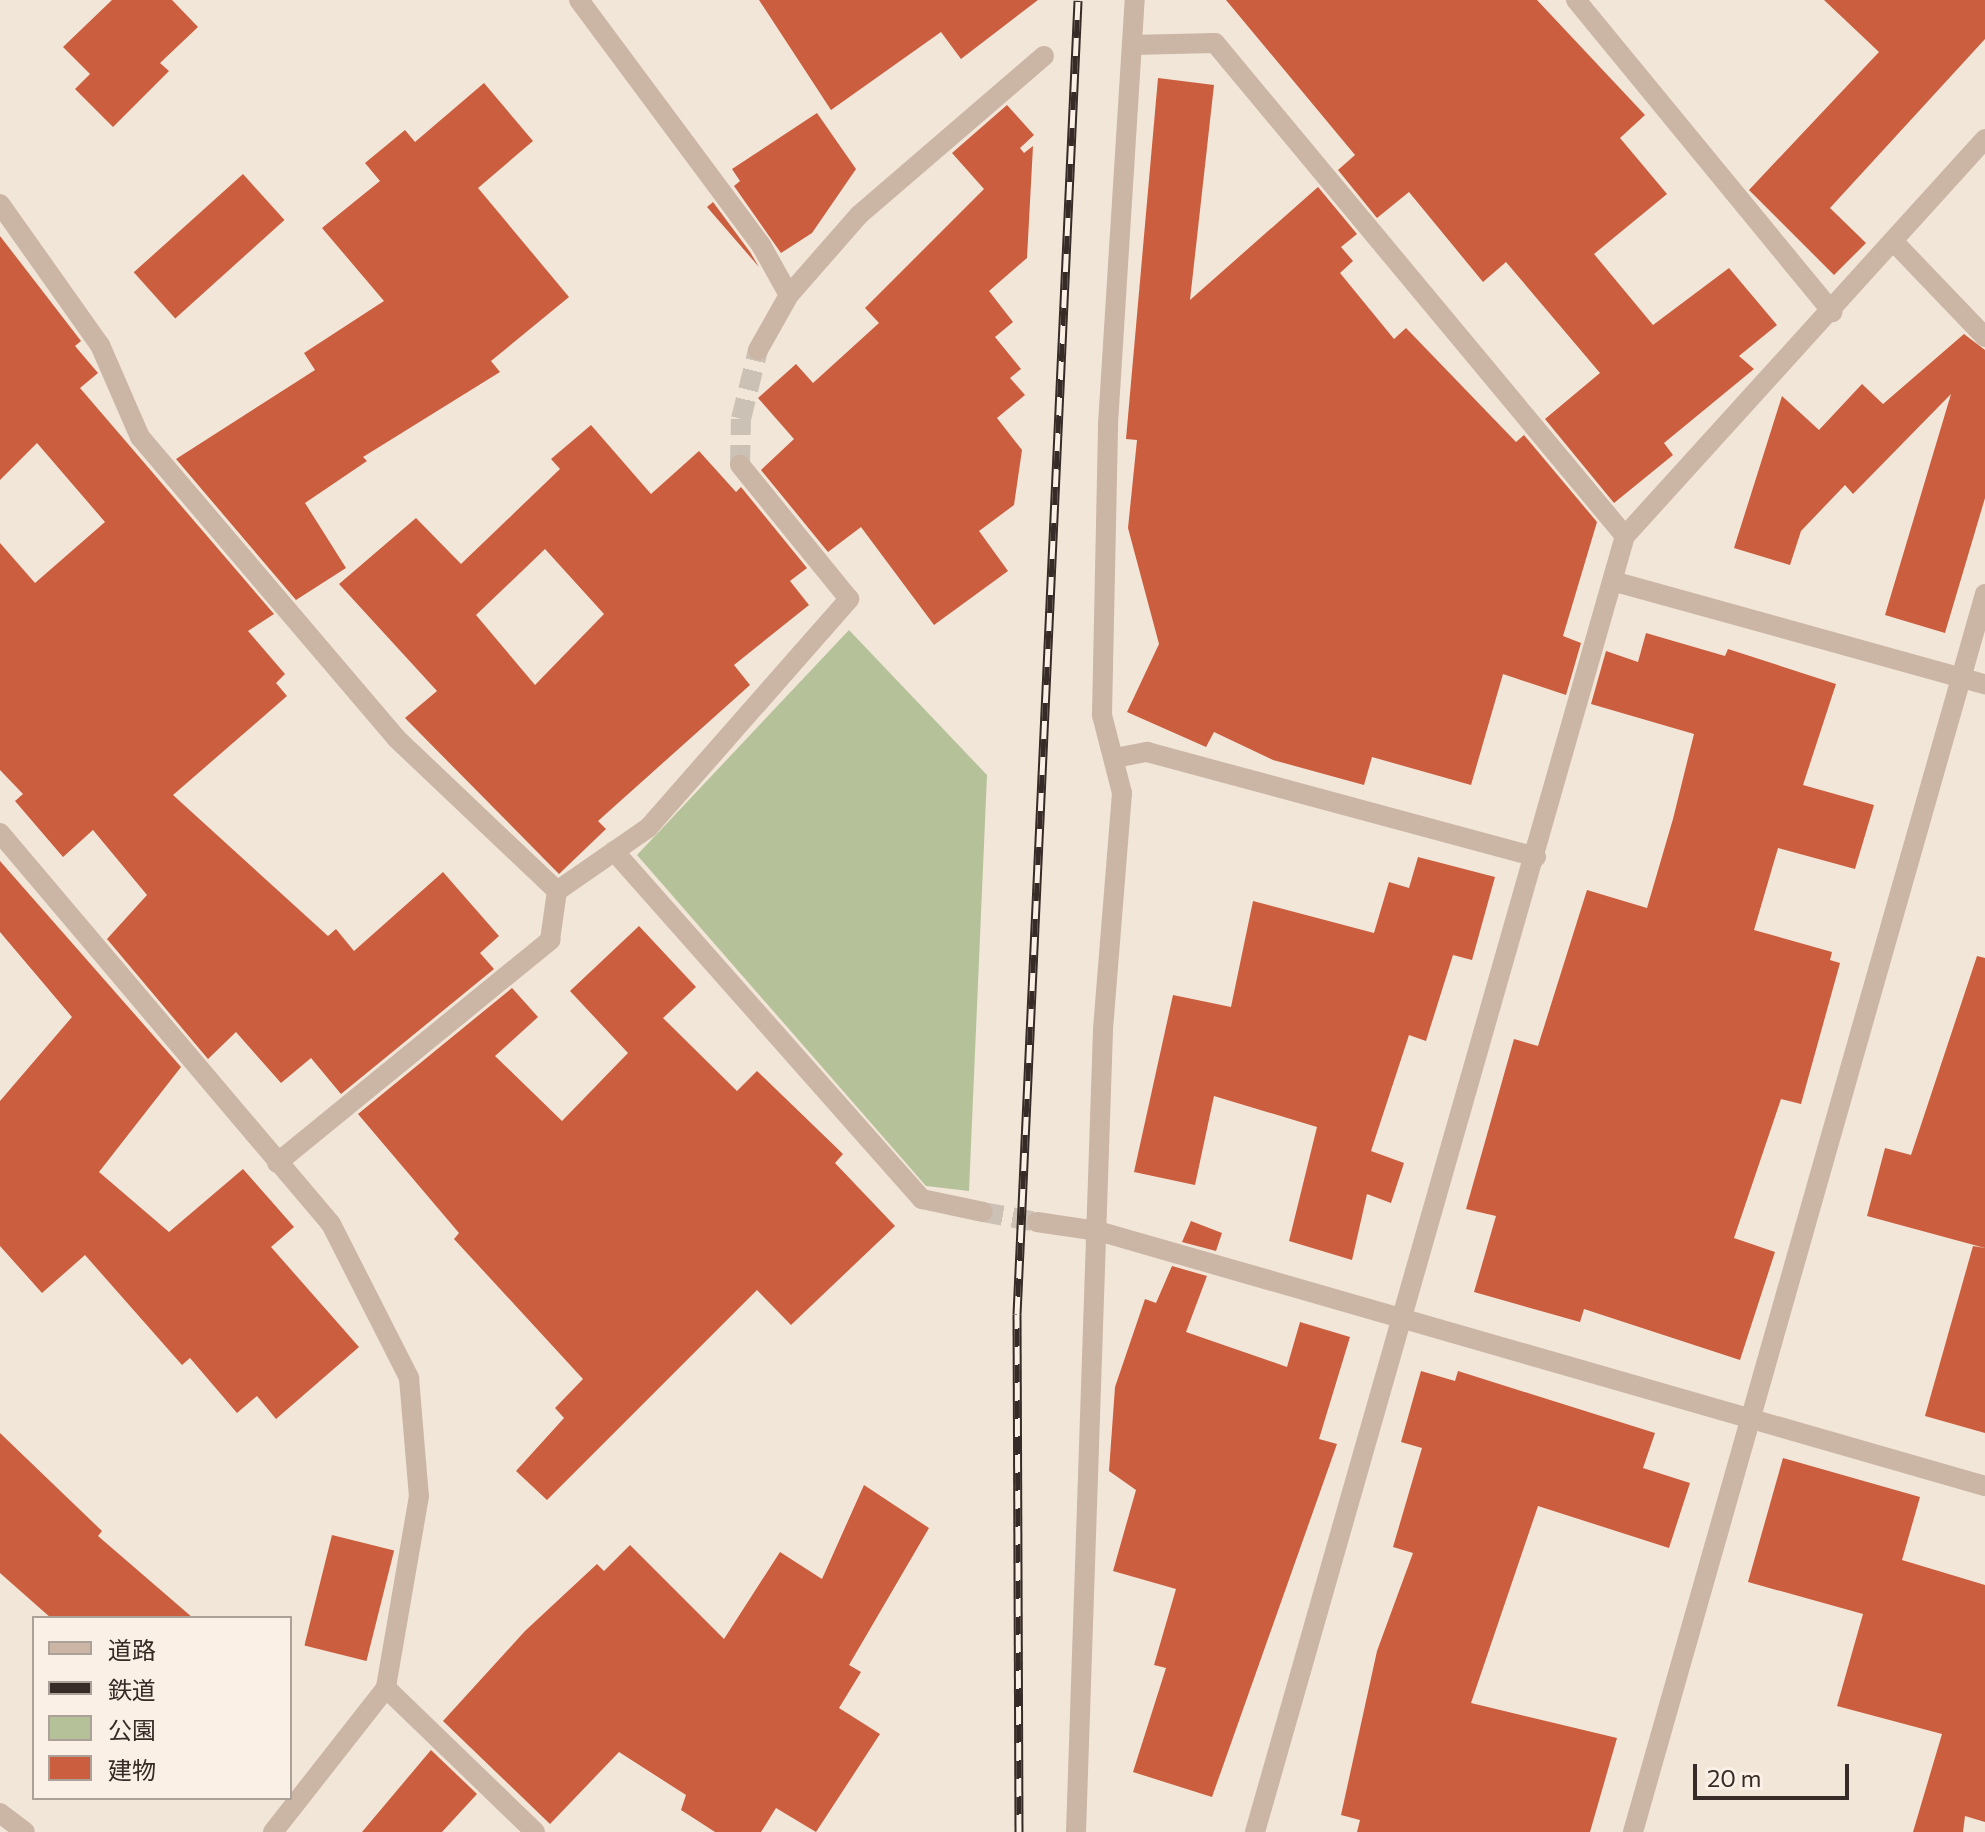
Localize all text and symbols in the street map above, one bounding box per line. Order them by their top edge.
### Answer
legend [32,1616,292,1800]
text: 道路 [108,1635,156,1664]
text: 鉄道 [108,1675,156,1704]
text: 公園 [108,1715,156,1744]
scale bar [1697,1748,1853,1798]
text: 建物 [108,1755,156,1784]
text: 20 m [1707,1763,1761,1792]

